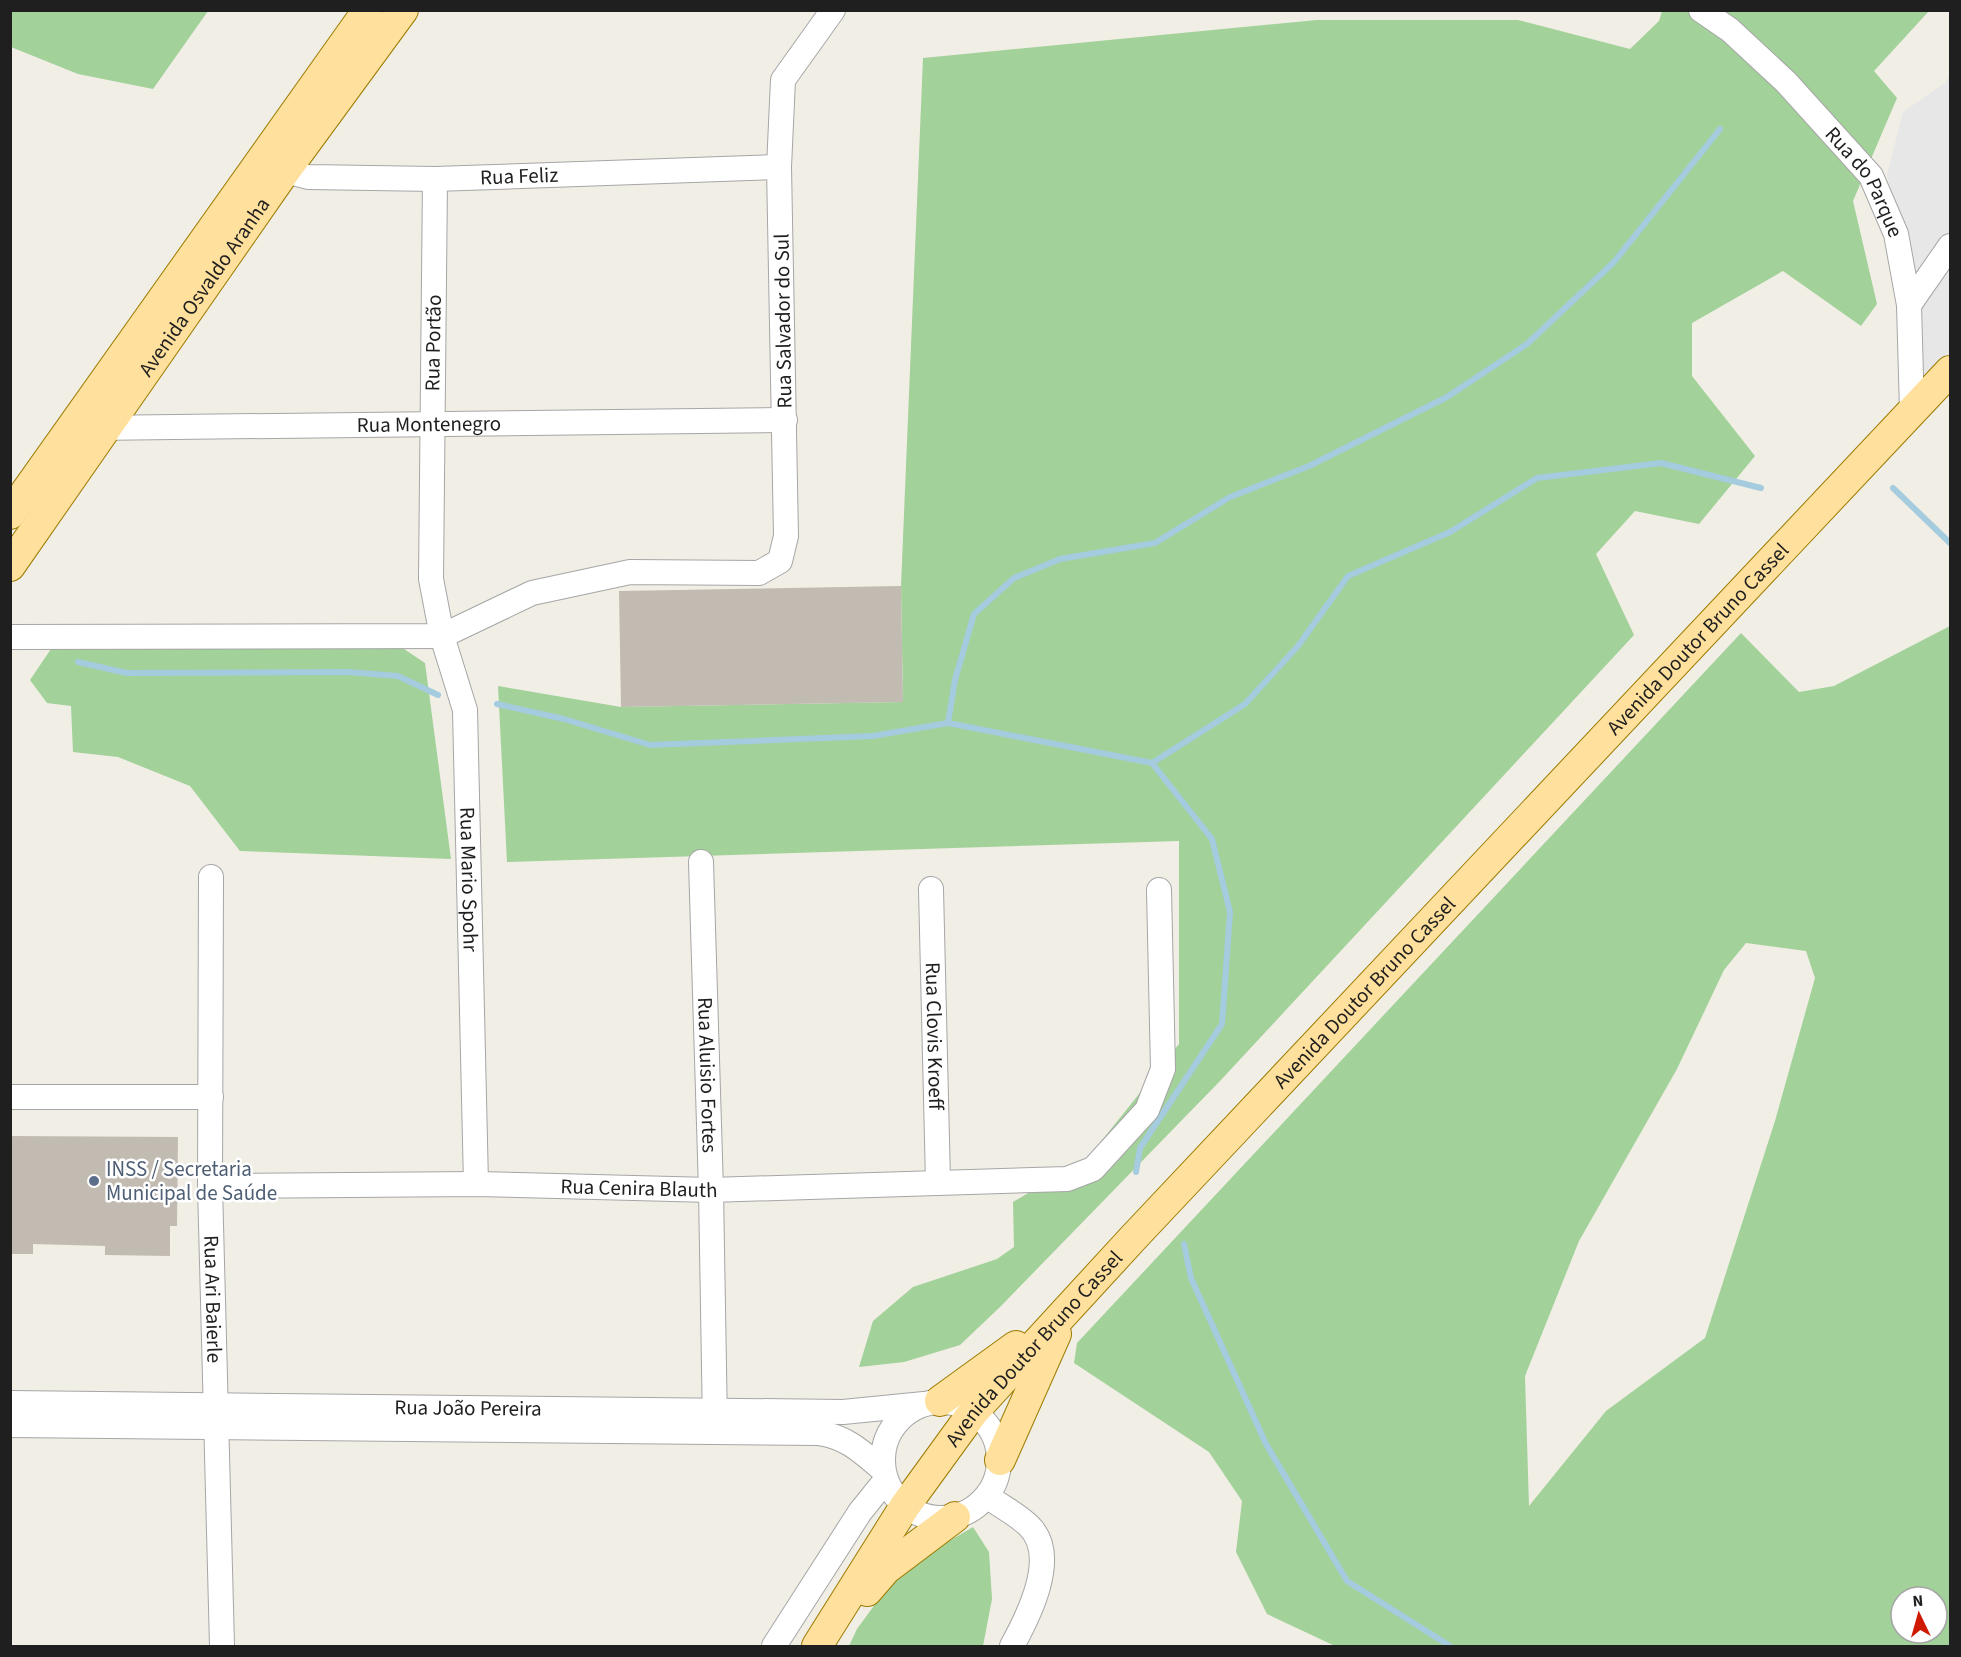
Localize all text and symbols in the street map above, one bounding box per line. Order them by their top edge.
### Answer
street label: Rua do Parque [1818,120,1911,242]
street label: Rua Feliz [480,160,559,192]
street label: Avenida Osvaldo Aranha [131,191,277,383]
street label: Rua Salvador do Sul [766,233,800,409]
street label: Rua Portão [417,294,449,392]
street label: Rua Montenegro [357,408,501,440]
street label: Avenida Doutor Bruno Cassel [1600,536,1796,742]
street label: Rua Mario Spohr [452,806,486,953]
street label: Avenida Doutor Bruno Cassel [1266,890,1462,1095]
street label: Rua Clovis Kroeff [918,962,951,1111]
street label: Rua Aluisio Fortes [690,996,725,1153]
place label: INSS / Secretaria Municipal de Saúde [106,1154,277,1208]
street label: Rua Cenira Blauth [560,1171,718,1205]
marker: INSS / Secretaria Municipal de Saúde [87,1174,101,1188]
street label: Rua Ari Baierle [196,1235,230,1363]
street label: Avenida Doutor Bruno Cassel [938,1244,1129,1453]
street label: Rua João Pereira [394,1392,542,1424]
north arrow [1889,1585,1949,1645]
text: N [1912,1590,1924,1612]

